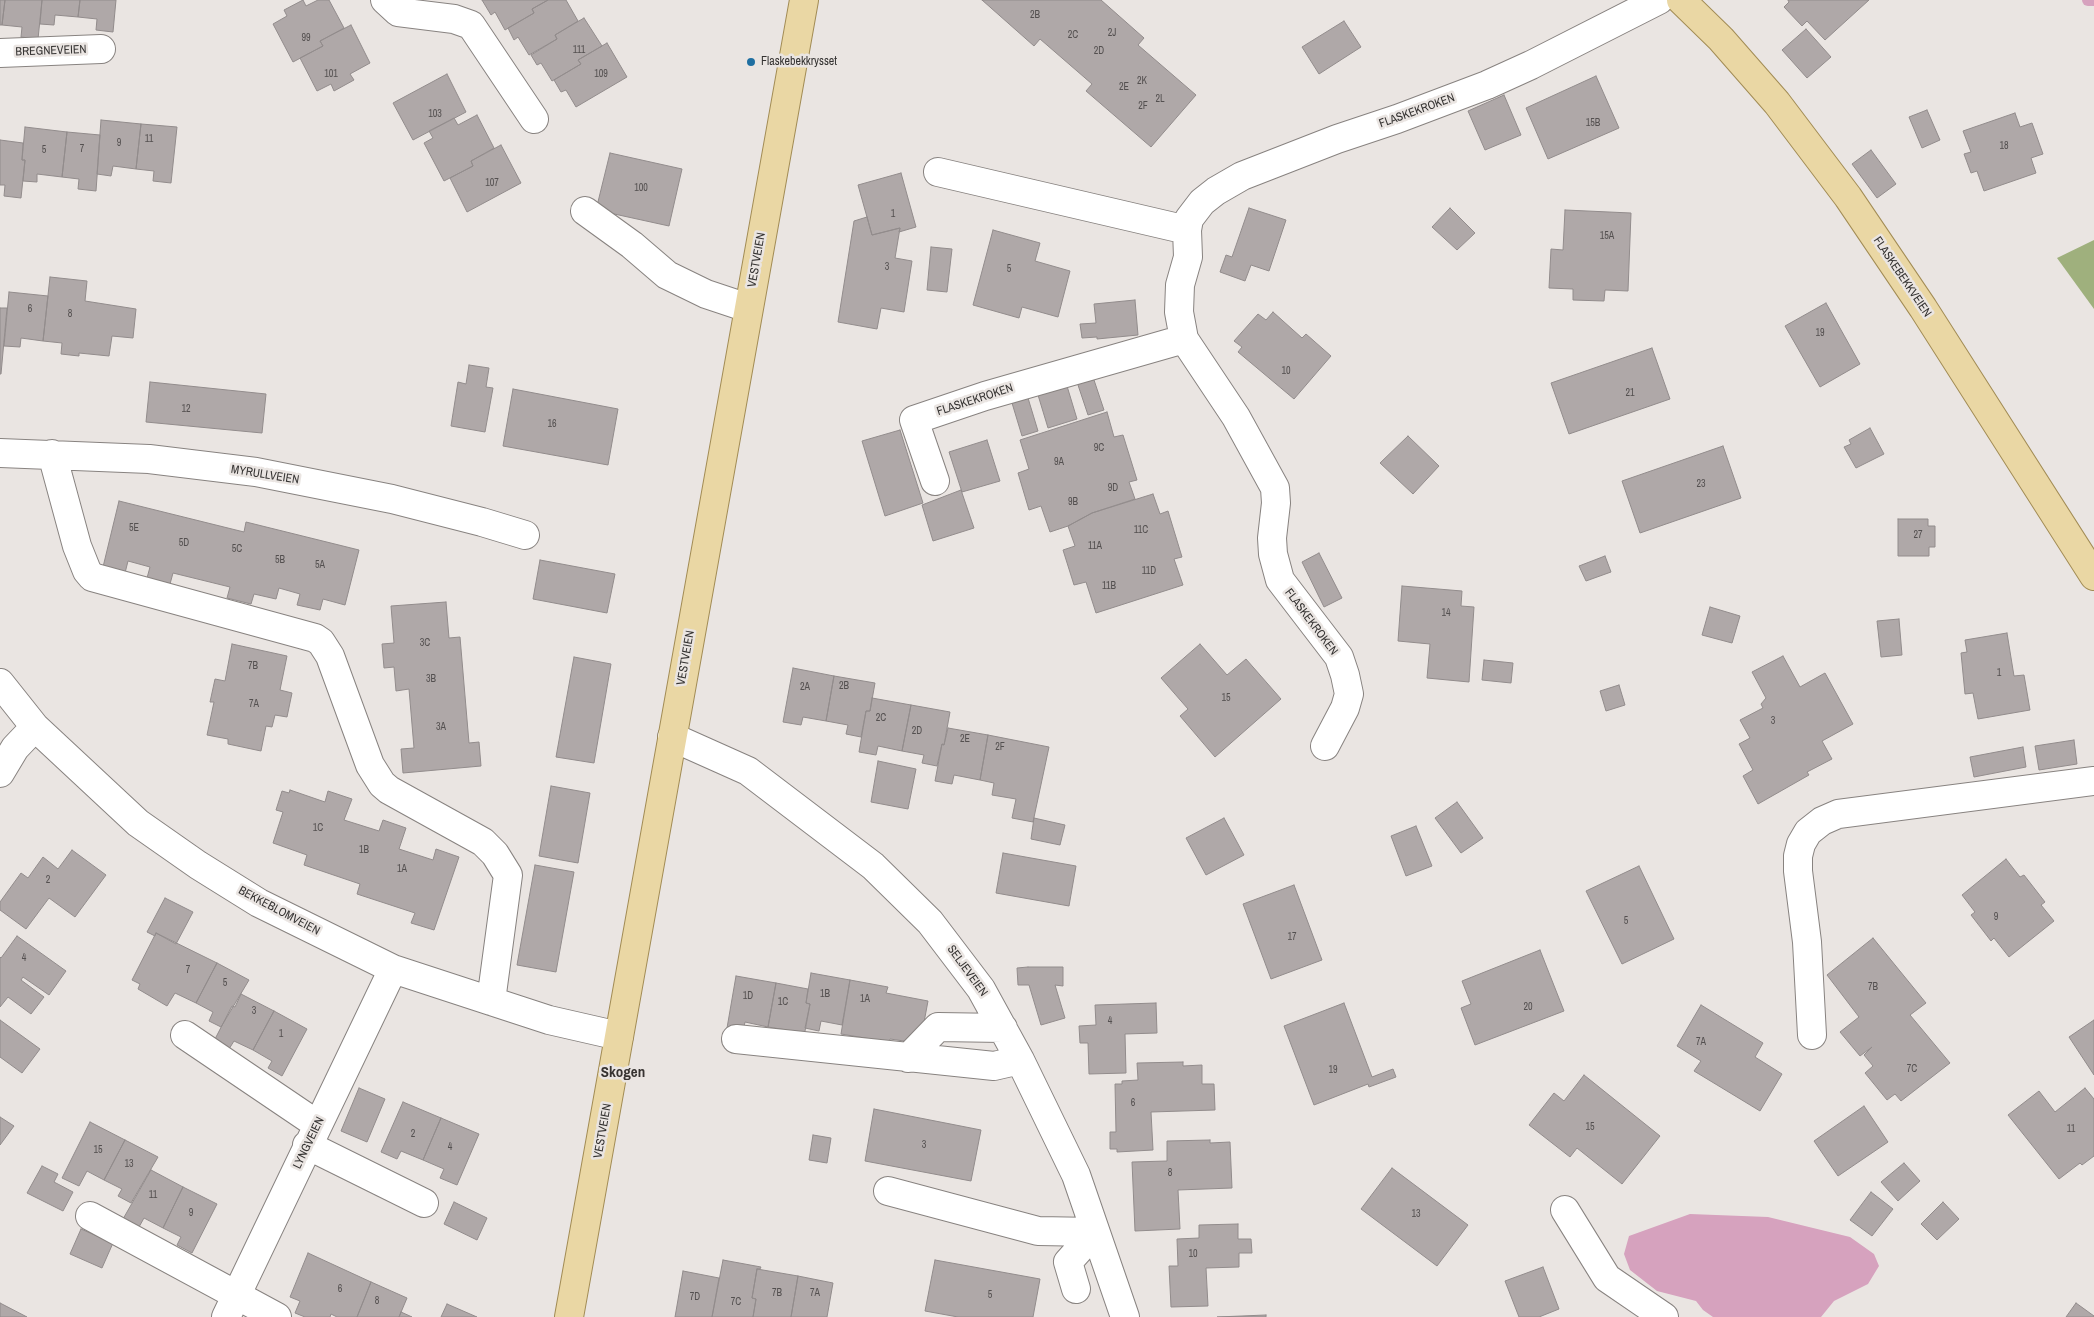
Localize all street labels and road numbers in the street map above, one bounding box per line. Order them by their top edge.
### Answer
street label: BREGNEVEIEN [15,43,87,59]
street label: FLASKEKROKEN [1377,91,1457,131]
street label: VESTVEIEN [745,232,769,288]
street label: FLASKEBEKKVEIEN [1870,234,1934,320]
street label: FLASKEKROKEN [935,381,1015,419]
street label: MYRULLVEIEN [230,463,300,487]
street label: FLASKEKROKEN [1281,586,1341,658]
street label: VESTVEIEN [674,630,698,686]
street label: BEKKEBLOMVEIEN [236,883,322,939]
street label: SELJEVEIEN [944,943,990,999]
street label: VESTVEIEN [591,1103,615,1159]
street label: LYNGVEIEN [290,1115,328,1171]

